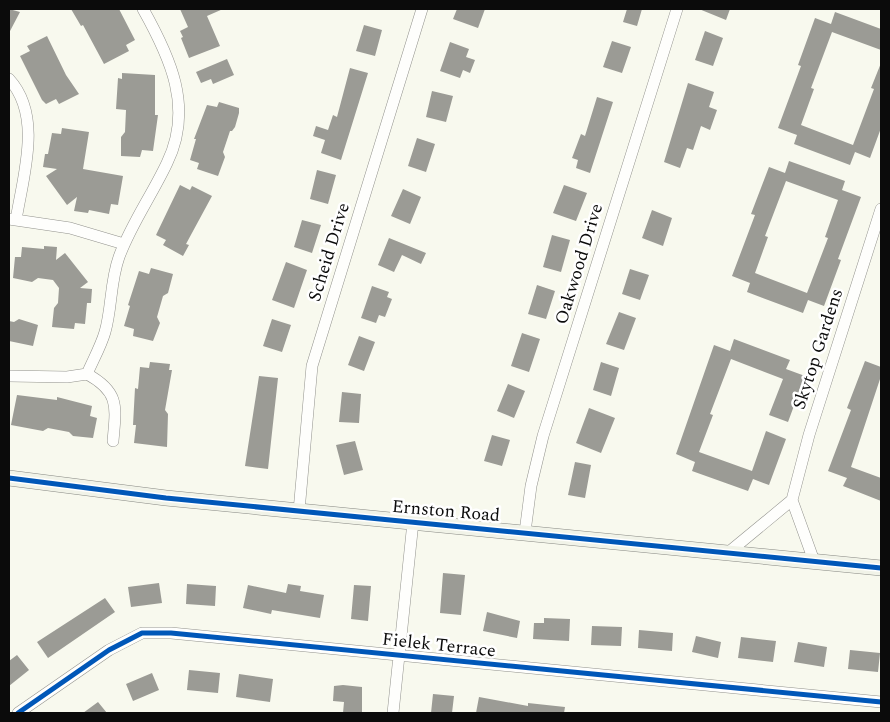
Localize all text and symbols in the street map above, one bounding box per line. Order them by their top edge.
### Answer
street label: Scheid Drive [301,199,357,305]
street label: Oakwood Drive [548,200,610,328]
street label: Skytop Gardens [786,285,850,413]
street label: Ernston Road [391,493,501,529]
street label: Fielek Terrace [381,626,497,664]

